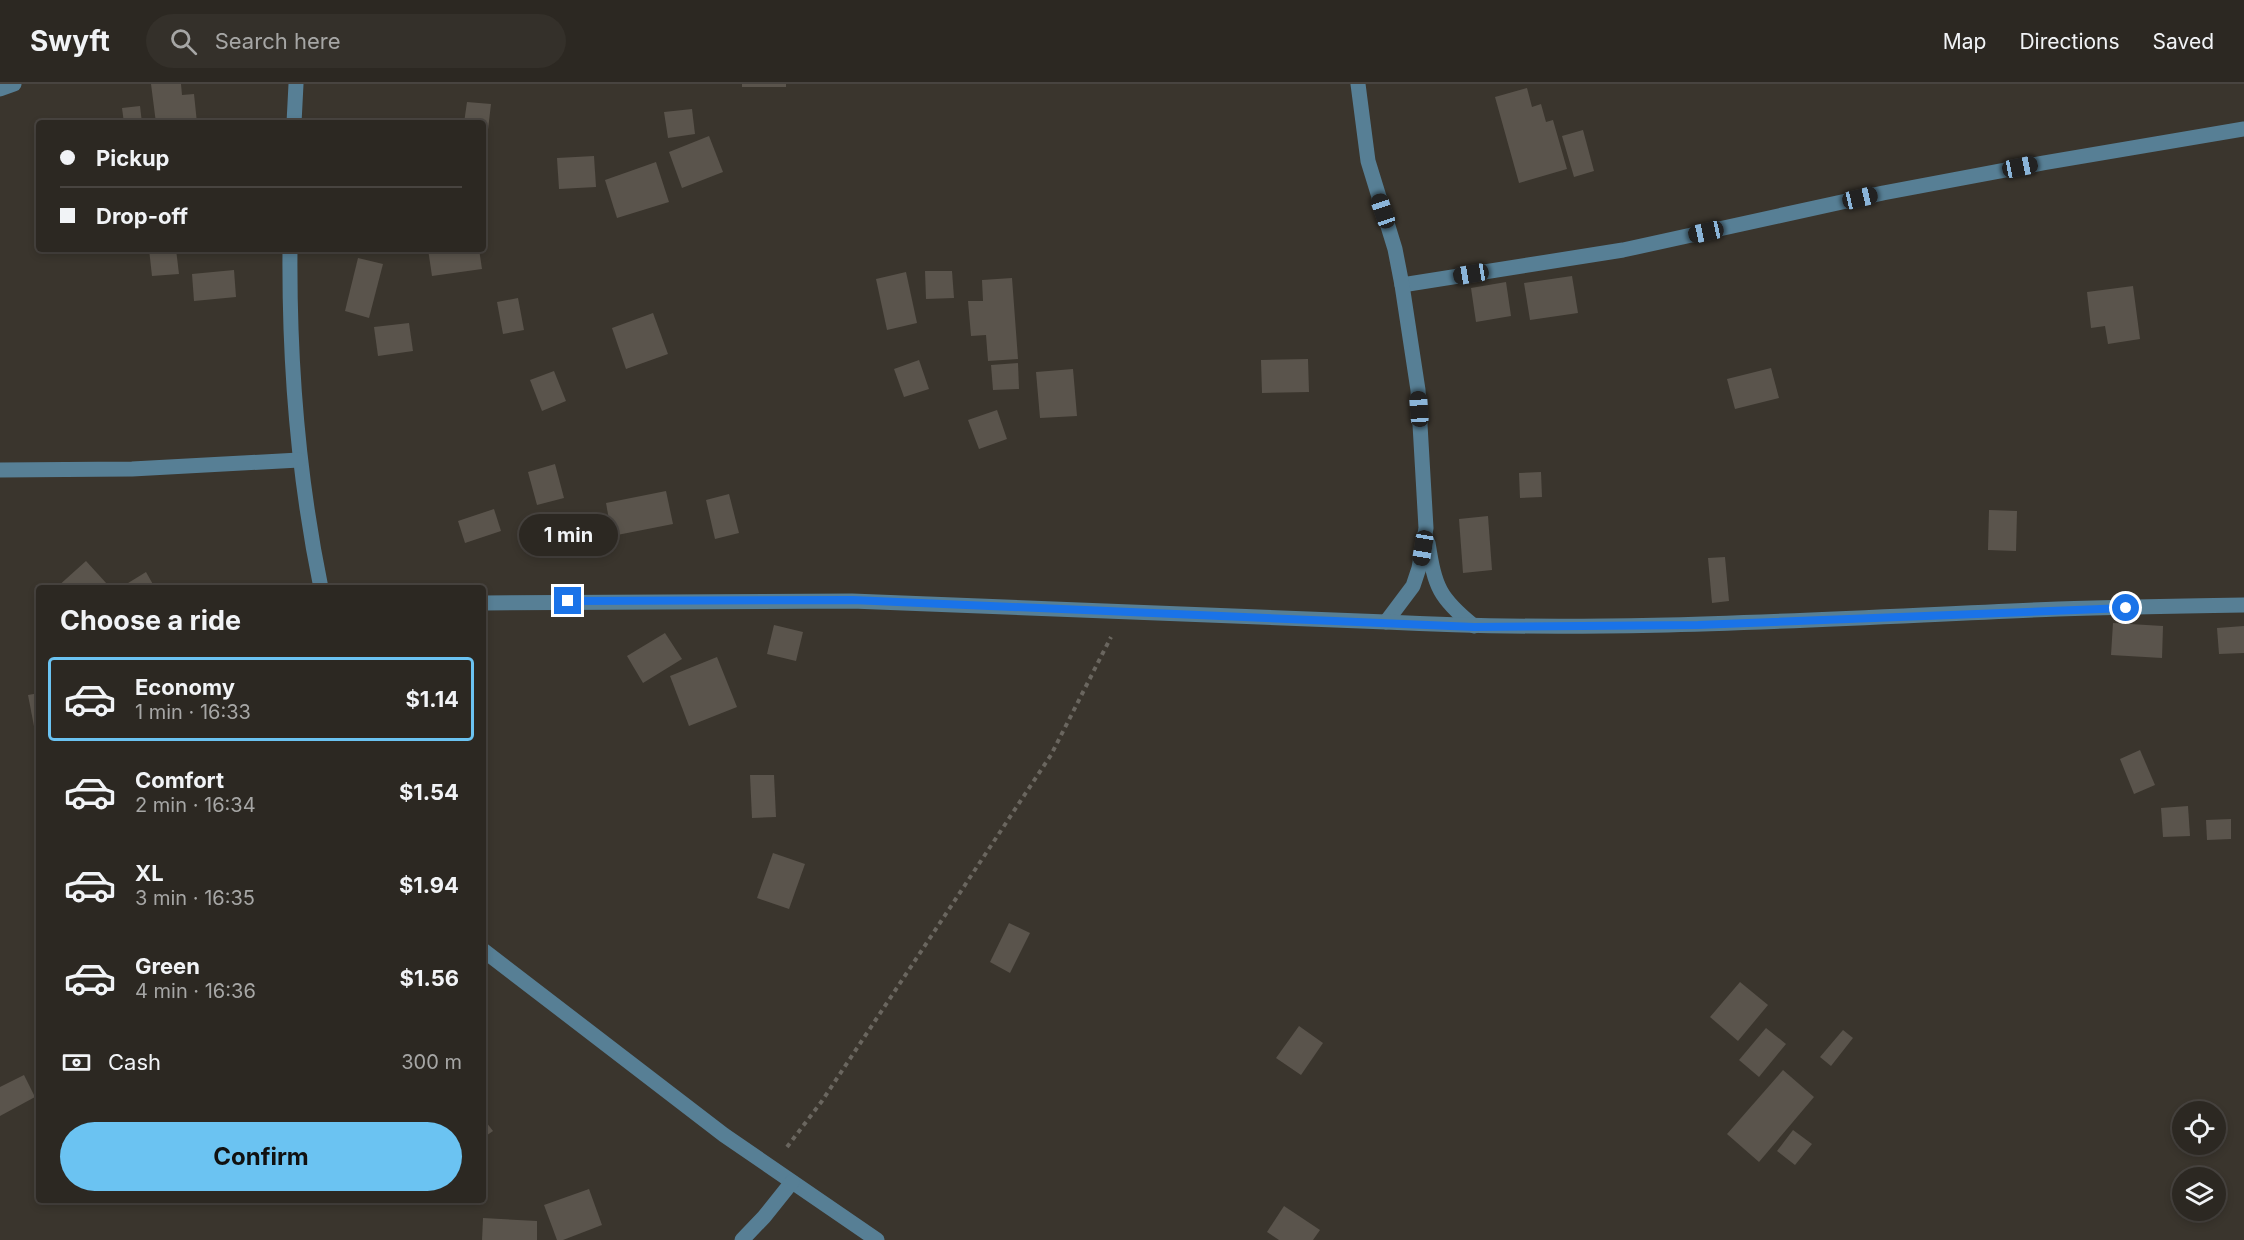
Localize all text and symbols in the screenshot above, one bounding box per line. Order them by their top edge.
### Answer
search box [146,14,566,68]
text: Swyft [30,24,110,58]
icon: search [167,25,200,58]
text: Search here [215,28,340,54]
text: Map [1943,29,1986,54]
text: Directions [2019,29,2120,54]
text: Saved [2153,29,2214,54]
text: Pickup [96,145,170,171]
car [2001,155,2039,179]
car [1840,185,1880,211]
car [1369,191,1397,231]
text: Drop-off [96,203,188,229]
car [1687,219,1725,245]
car [1452,262,1490,286]
car [1409,390,1429,428]
callout: 1 min [518,514,618,556]
text: 1 min [544,523,593,547]
car [1411,529,1435,567]
route end [554,587,581,614]
route start [2112,594,2139,621]
text: Choose a ride [60,604,241,637]
icon: car [63,672,117,726]
text: Economy [135,674,235,700]
text: $1.14 [405,686,459,712]
text: 1 min · 16:33 [135,700,251,724]
icon: car [63,765,117,819]
text: Comfort [135,767,224,793]
text: $1.54 [399,779,459,805]
text: 2 min · 16:34 [135,793,256,817]
icon: car [63,858,117,912]
text: XL [135,860,164,886]
text: $1.94 [399,872,459,898]
text: 3 min · 16:35 [135,886,255,910]
icon: car [63,951,117,1005]
text: Green [135,953,200,979]
text: $1.56 [400,965,459,991]
text: 4 min · 16:36 [135,979,256,1003]
icon: cash [60,1046,93,1079]
text: Cash [108,1049,161,1075]
text: 300 m [401,1050,462,1074]
map controls [2172,1101,2226,1221]
button: locate [2172,1101,2226,1155]
button: Confirm [60,1122,462,1191]
button: layers [2172,1167,2226,1221]

